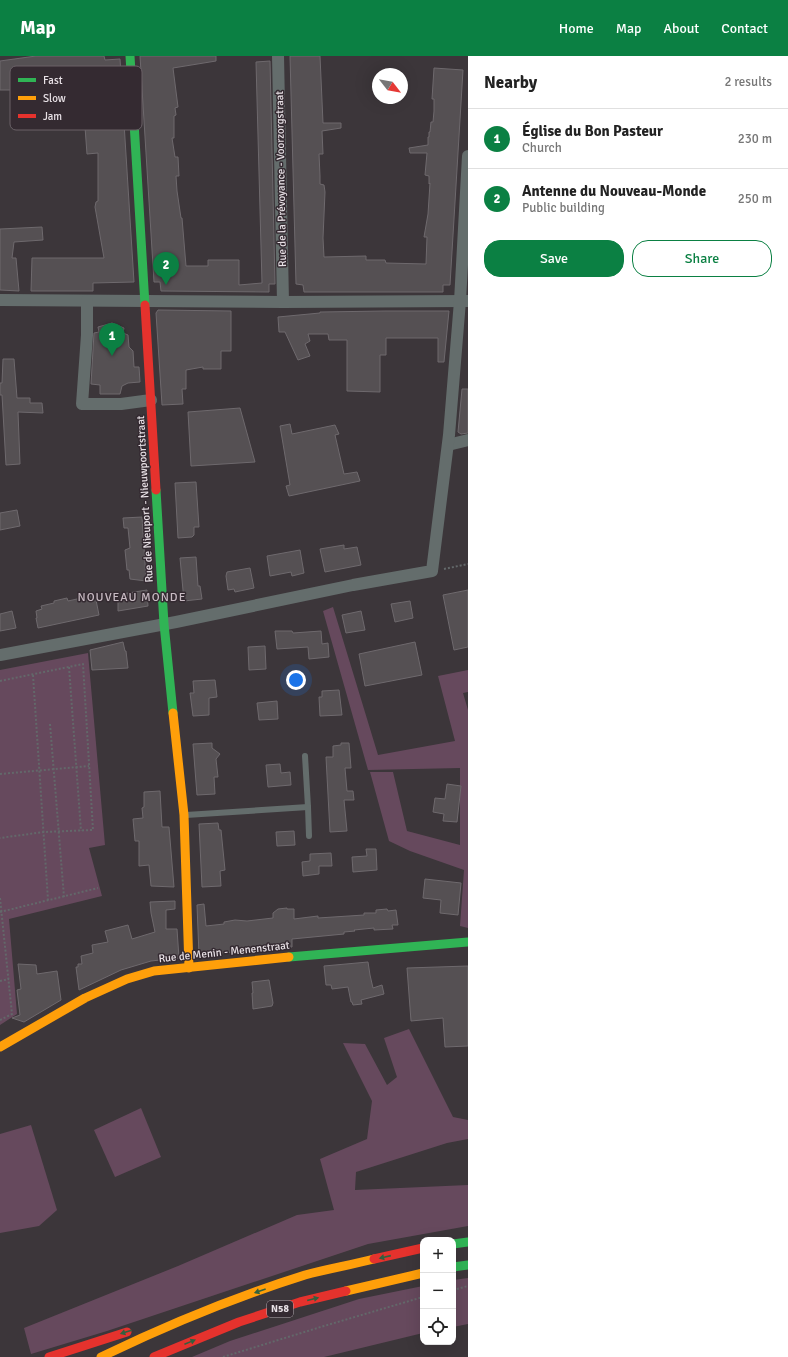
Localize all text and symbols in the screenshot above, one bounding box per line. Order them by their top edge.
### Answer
text: Map [20,16,56,40]
text: Home [559,20,594,37]
text: Map [616,20,641,37]
text: About [663,20,699,37]
text: Contact [721,20,768,37]
legend [10,66,142,130]
north arrow [372,68,408,104]
text: Nearby [484,72,537,93]
text: Fast [43,74,63,87]
text: 2 results [724,74,772,90]
street label: Rue de la Prévoyance - Voorzorgstraat [273,91,289,267]
text: Slow [43,92,66,105]
text: Jam [43,110,62,123]
text: Église du Bon Pasteur [522,122,663,140]
text: 1 [493,131,501,147]
text: 230 m [738,131,772,147]
text: Church [522,140,562,156]
text: Antenne du Nouveau-Monde [522,182,706,200]
text: 2 [493,191,501,207]
text: 250 m [738,191,772,207]
text: Public building [522,200,605,216]
button: Save [484,240,624,277]
button: Share [632,240,772,277]
pin: 2 [153,252,179,285]
pin: 1 [99,323,125,356]
street label: Rue de Nieuport - Nieuwpoortstraat [134,415,156,583]
district label: NOUVEAU MONDE [78,590,186,605]
your location [286,670,306,690]
street label: Rue de Menin - Menenstraat [158,939,290,965]
map controls [420,1237,456,1345]
button: + [420,1237,456,1273]
one-way arrow [379,1254,391,1260]
button: − [420,1273,456,1309]
one-way arrow [253,1288,265,1294]
one-way arrow [306,1295,319,1301]
road number: N58 [267,1301,293,1317]
button: locate [420,1309,456,1345]
one-way arrow [119,1329,131,1335]
one-way arrow [184,1338,196,1344]

